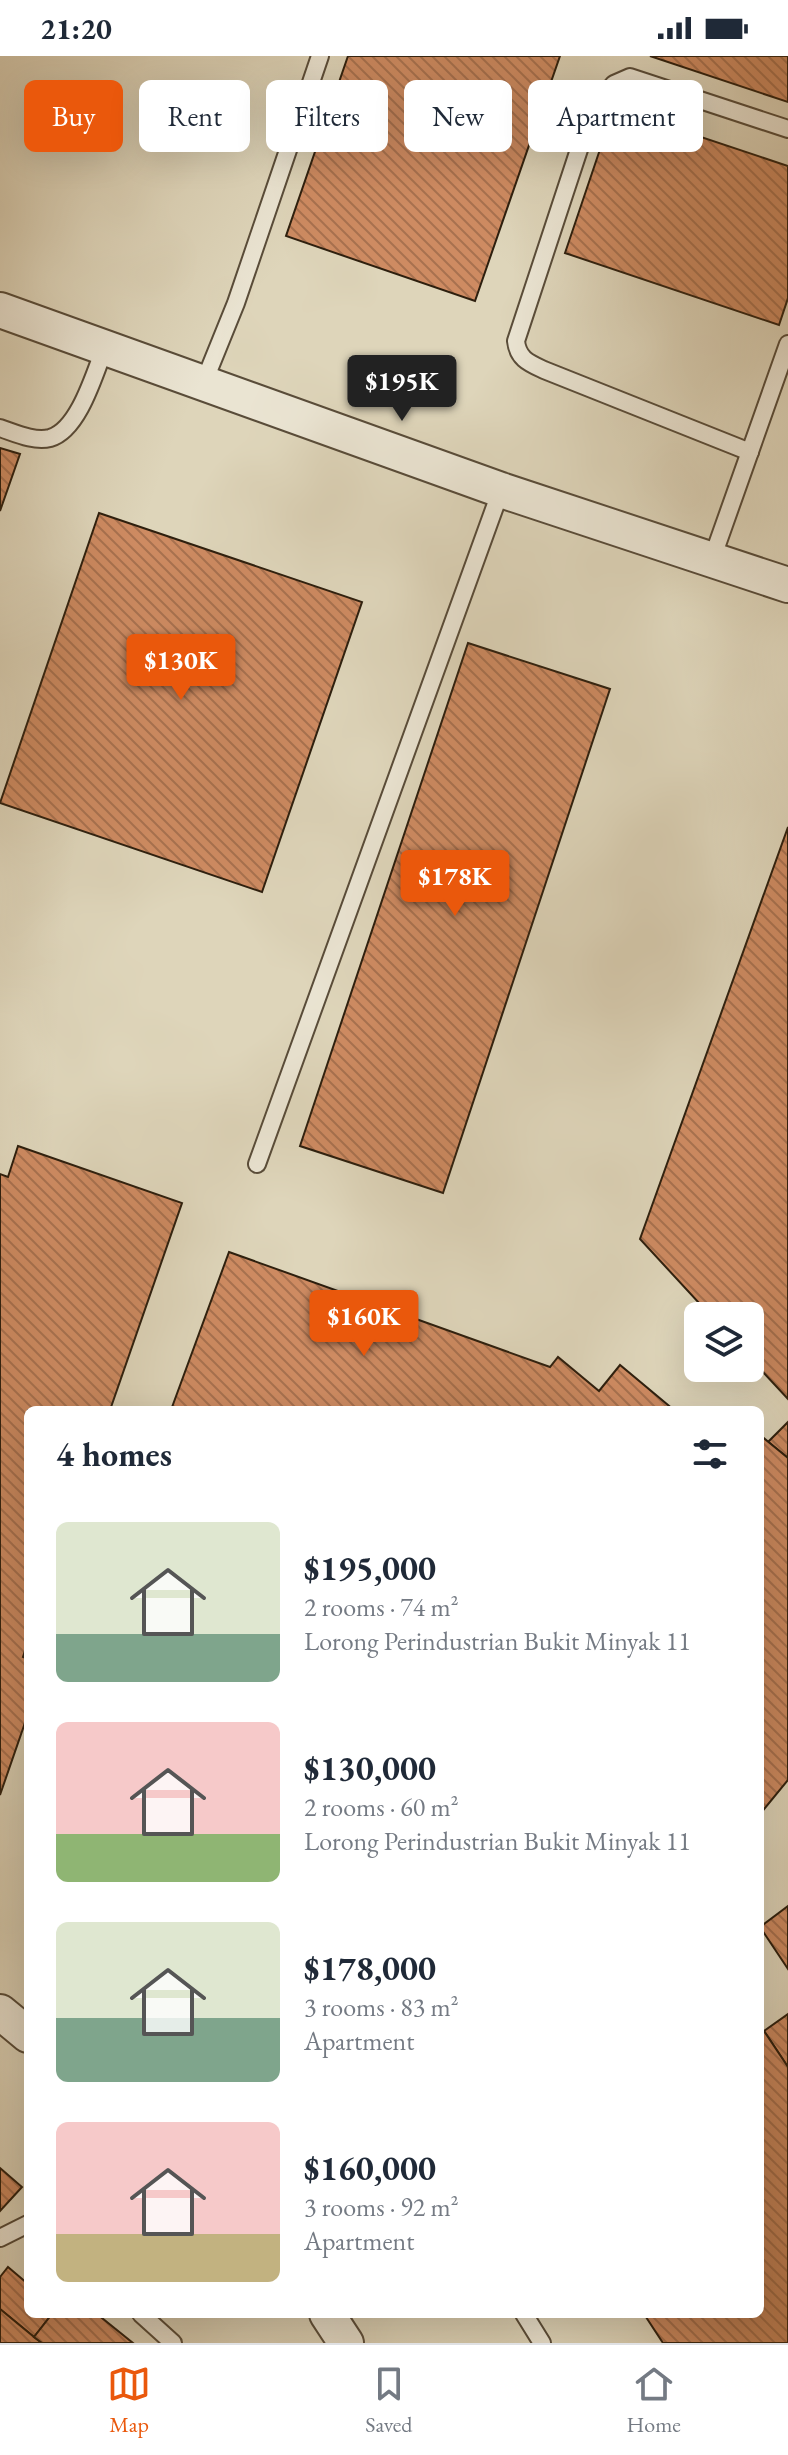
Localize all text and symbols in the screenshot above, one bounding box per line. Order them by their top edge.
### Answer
text: 21:20 [40,9,112,48]
chip: Buy [24,80,123,152]
chip: Rent [139,80,250,152]
chip: Filters [266,80,388,152]
chip: New [404,80,512,152]
chip: Apartment [528,80,703,152]
pin: $195K [346,355,458,423]
text: $195K [365,364,439,398]
pin: $130K [125,634,237,702]
text: $130K [144,643,218,677]
pin: $178K [399,850,511,918]
text: $178K [418,859,492,893]
pin: $160K [308,1290,420,1358]
text: $160K [327,1299,401,1333]
map controls [684,1302,764,1382]
button: layers [684,1302,764,1382]
text: 4 homes [56,1432,172,1476]
icon: filters [688,1432,732,1476]
text: $195,000 [304,1546,436,1590]
icon: home [120,1554,216,1650]
text: 2 rooms · 74 m² [304,1590,459,1624]
text: Lorong Perindustrian Bukit Minyak 11 [304,1624,691,1658]
text: $130,000 [304,1746,436,1790]
icon: home [120,1754,216,1850]
text: 2 rooms · 60 m² [304,1790,459,1824]
text: Lorong Perindustrian Bukit Minyak 11 [304,1824,691,1858]
text: $178,000 [304,1946,436,1990]
icon: home [120,1954,216,2050]
text: 3 rooms · 83 m² [304,1990,459,2024]
text: Apartment [304,2024,414,2058]
text: $160,000 [304,2146,436,2190]
icon: home [120,2154,216,2250]
text: 3 rooms · 92 m² [304,2190,459,2224]
text: Apartment [304,2224,414,2258]
tab: Map [107,2362,151,2439]
tab: Saved [365,2362,412,2439]
tab: Home [627,2362,681,2439]

